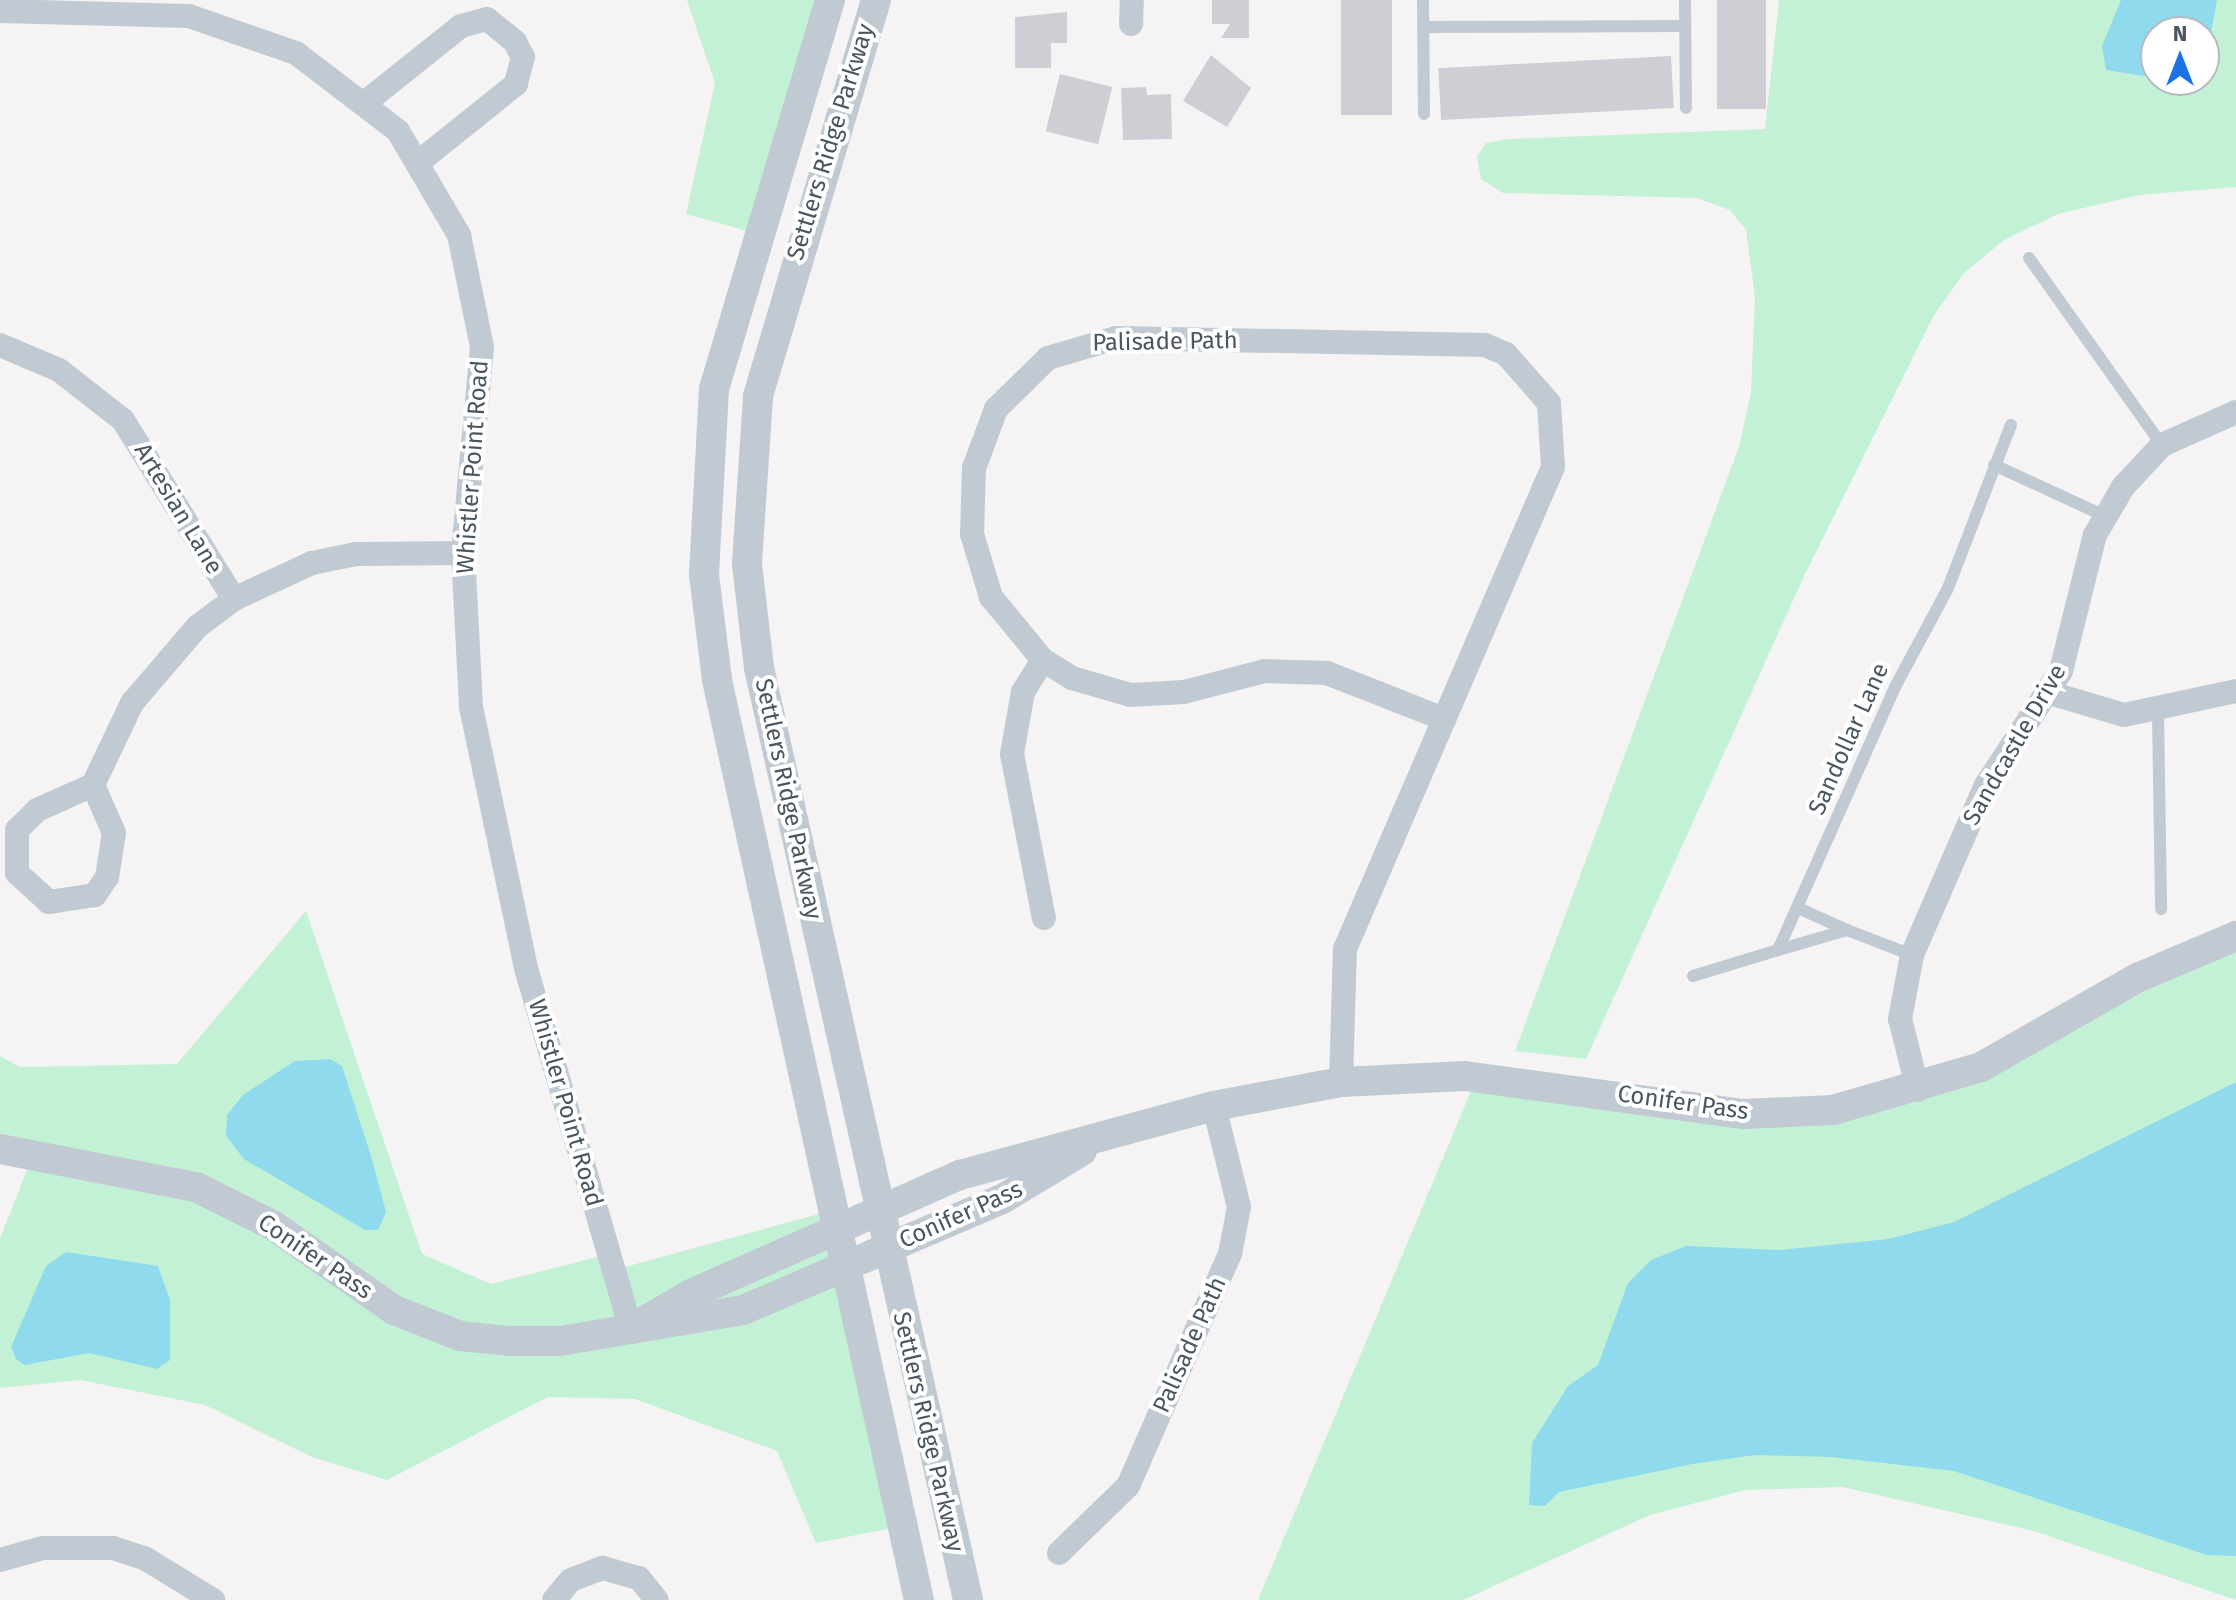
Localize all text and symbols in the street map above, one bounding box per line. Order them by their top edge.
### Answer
north arrow [2140,16,2220,96]
street label: Settlers Ridge Parkway [781,20,881,264]
text: N [2173,20,2187,47]
street label: Palisade Path [1092,326,1238,358]
street label: Whistler Point Road [451,359,495,575]
street label: Artesian Lane [128,438,228,580]
street label: Sandollar Lane [1803,659,1895,819]
street label: Sandcastle Drive [1957,659,2073,831]
street label: Settlers Ridge Parkway [748,676,828,922]
street label: Whistler Point Road [522,996,608,1210]
street label: Conifer Pass [1616,1080,1750,1126]
street label: Conifer Pass [895,1175,1027,1255]
street label: Conifer Pass [252,1208,378,1306]
street label: Palisade Path [1147,1273,1233,1417]
street label: Settlers Ridge Parkway [886,1309,970,1555]

